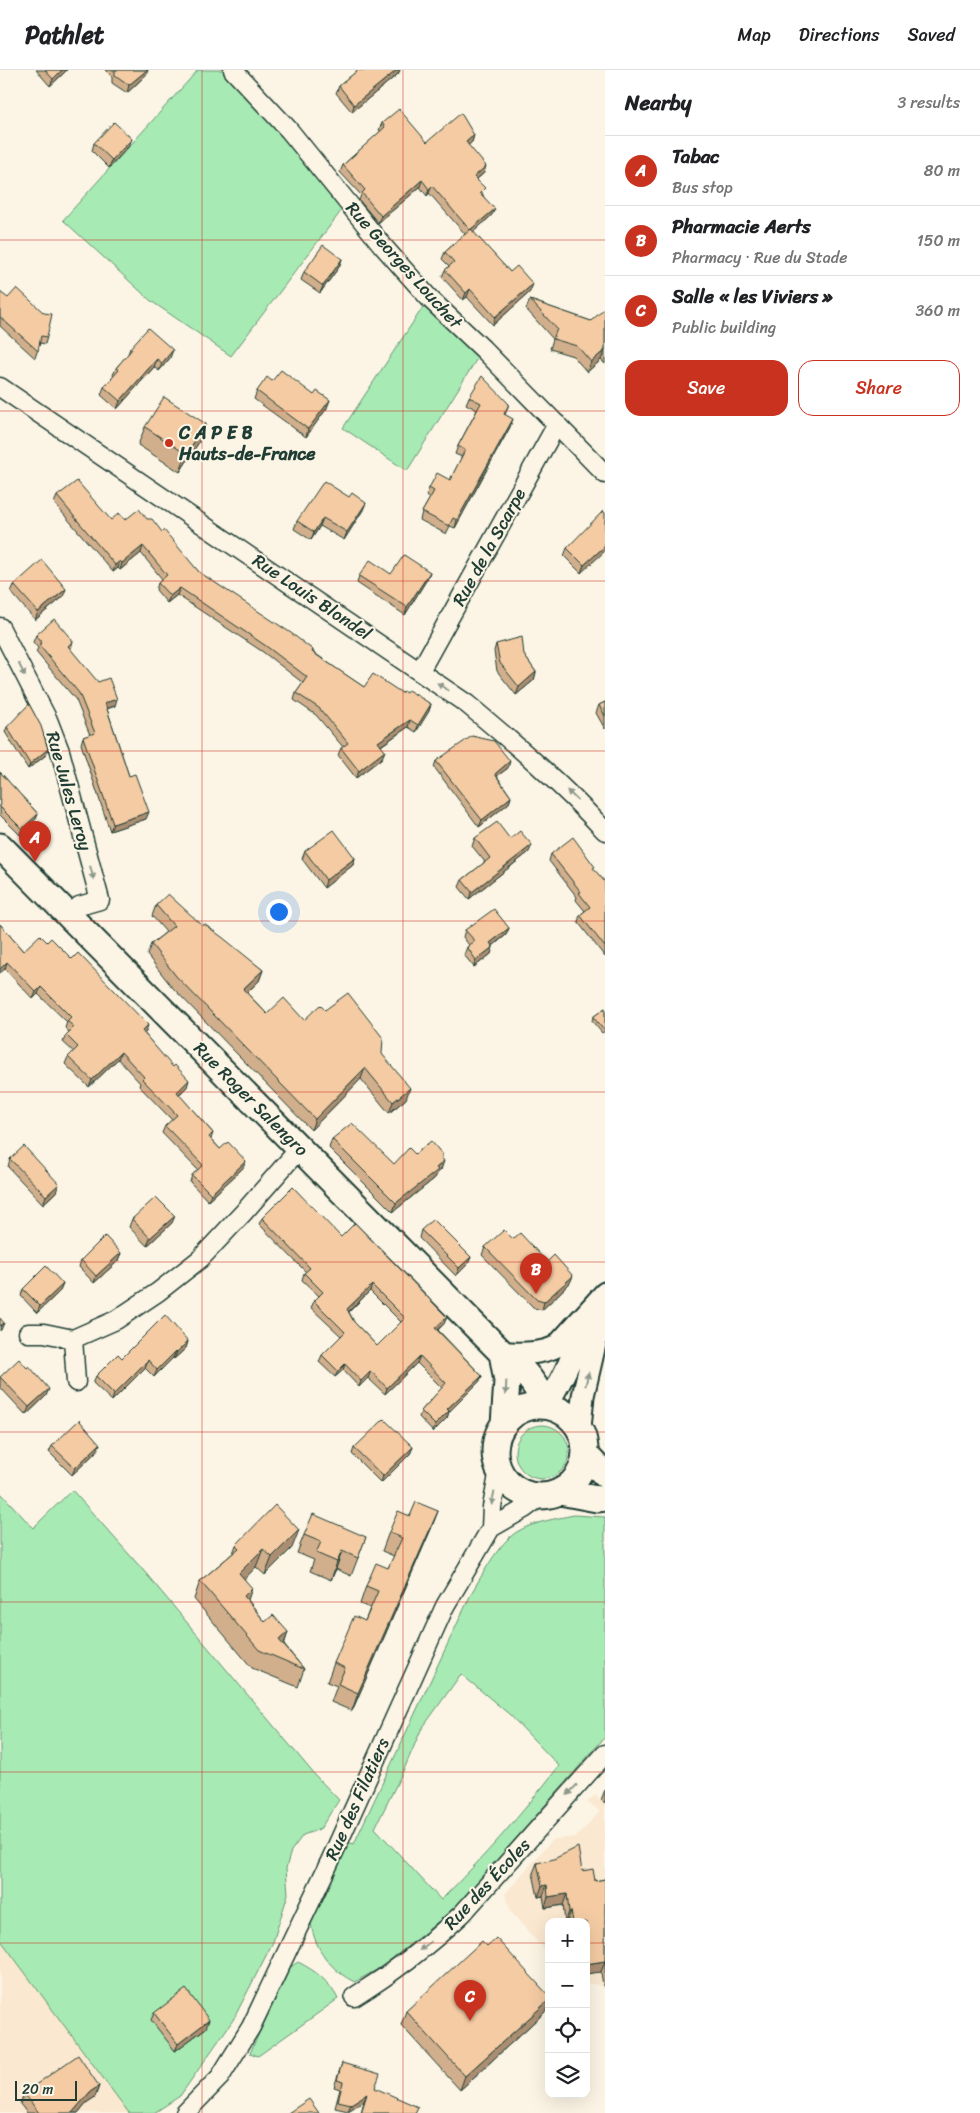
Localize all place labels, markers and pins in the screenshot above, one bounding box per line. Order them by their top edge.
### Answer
place label: C A P E B Hauts-de-France [178,417,316,470]
marker: C A P E B Hauts-de-France [163,437,175,449]
pin: A [19,821,51,862]
pin: B [520,1253,552,1294]
pin: C [454,1980,486,2021]

